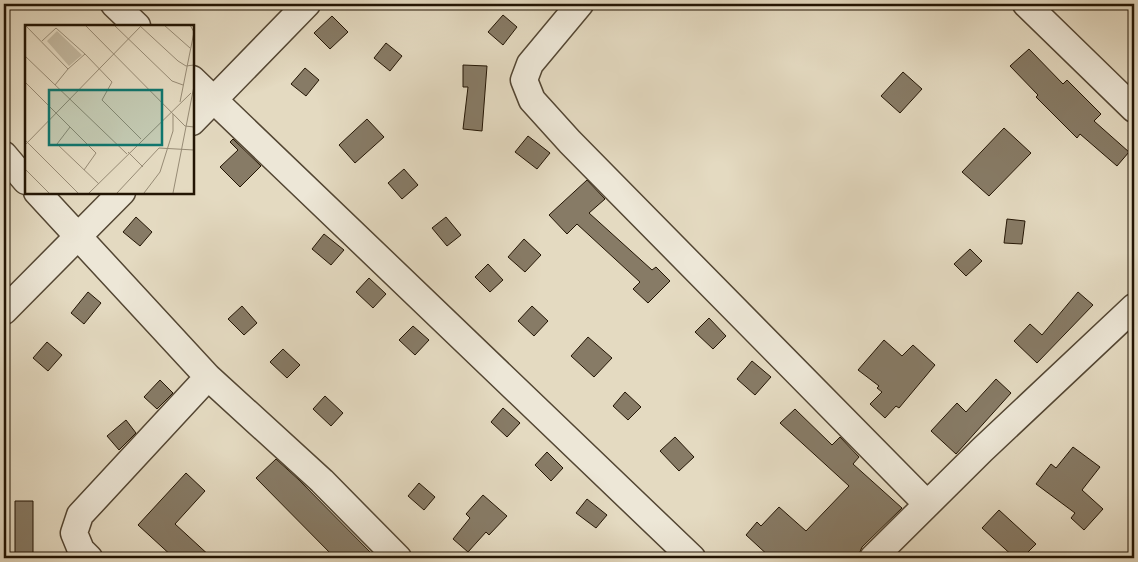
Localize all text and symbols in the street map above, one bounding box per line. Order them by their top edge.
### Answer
inset map [25,25,194,194]

